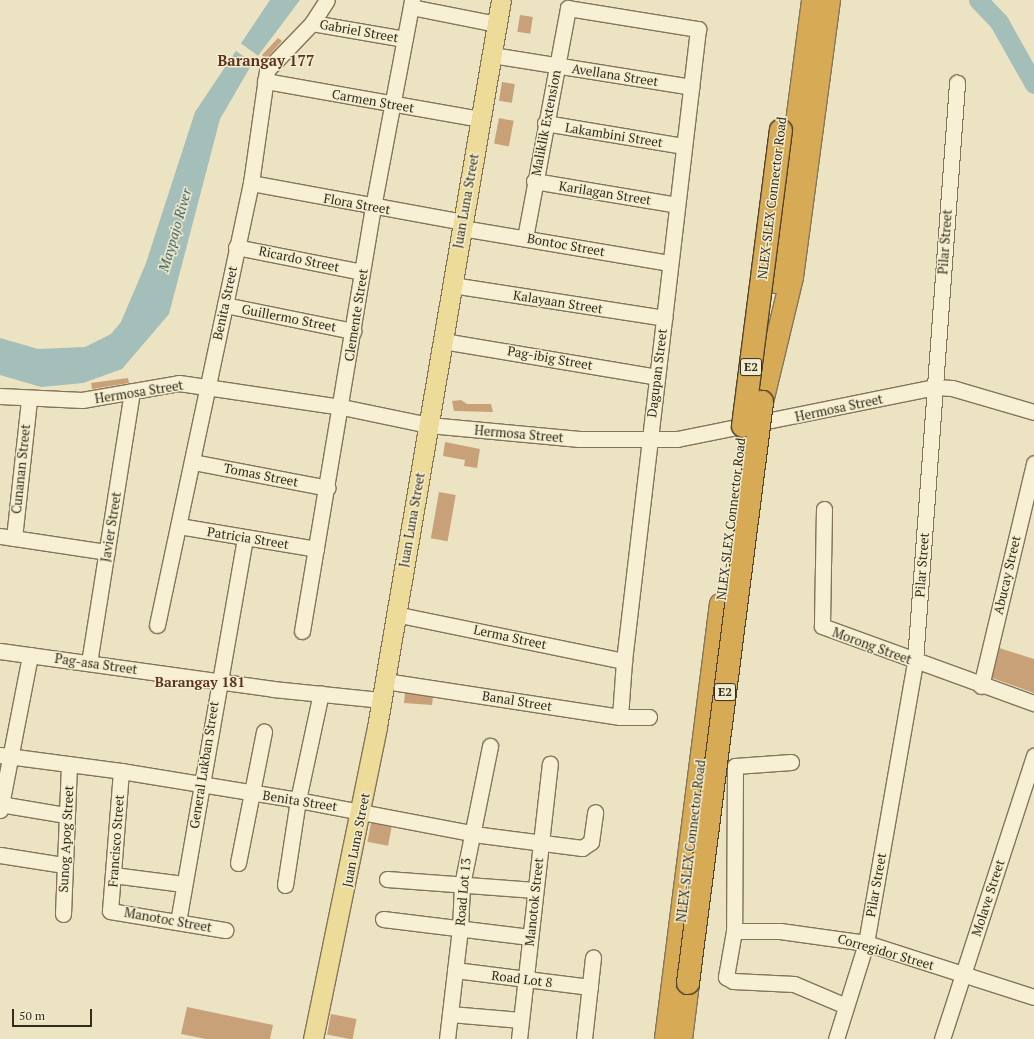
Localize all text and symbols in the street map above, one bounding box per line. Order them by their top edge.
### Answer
street label: Gabriel Street [318,16,400,46]
district label: Barangay 177 [218,52,314,70]
street label: Avellana Street [571,60,659,90]
street label: Maliklik Extension [528,69,564,177]
street label: Carmen Street [331,86,415,116]
street label: NLEX-SLEX Connector Road [754,116,790,280]
street label: Lakambini Street [564,120,664,150]
street label: Juan Luna Street [450,152,482,250]
street label: Karilagan Street [558,178,652,208]
water label: Maypajo River [155,186,195,274]
street label: Flora Street [322,190,392,218]
street label: Pilar Street [935,209,955,275]
street label: Bontoc Street [526,230,606,260]
street label: Ricardo Street [257,243,341,275]
street label: Benita Street [210,265,240,341]
street label: Clemente Street [341,268,371,362]
street label: Kalayaan Street [512,287,604,317]
street label: Guillermo Street [240,301,338,335]
street label: Dagupan Street [644,328,670,418]
street label: Pag-ibig Street [506,343,594,373]
road number: E2 [739,357,763,377]
street label: Hermosa Street [94,377,184,407]
street label: Hermosa Street [794,391,884,425]
street label: Hermosa Street [474,422,564,446]
street label: Cunanan Street [9,423,33,515]
street label: NLEX-SLEX Connector Road [713,437,749,601]
street label: Tomas Street [222,460,300,490]
street label: Juan Luna Street [396,471,428,569]
street label: Javier Street [98,491,124,563]
street label: Patricia Street [206,524,290,552]
street label: Pilar Street [912,532,932,598]
street label: Abucay Street [990,534,1024,616]
street label: Lerma Street [472,622,548,652]
street label: Morong Street [830,624,914,668]
street label: Pag-asa Street [54,650,138,678]
district label: Barangay 181 [155,674,245,690]
road number: E2 [713,682,737,702]
street label: Banal Street [481,688,553,714]
street label: General Lukban Street [186,700,222,830]
street label: NLEX-SLEX Connector Road [673,759,709,923]
street label: Sunog Apog Street [55,785,77,893]
street label: Benita Street [262,787,338,815]
street label: Juan Luna Street [339,791,373,889]
street label: Francisco Street [105,794,127,888]
street label: Pilar Street [863,852,889,918]
street label: Road Lot 13 [452,857,474,927]
street label: Manotok Street [522,857,546,947]
street label: Molave Street [968,858,1008,938]
street label: Manotoc Street [123,905,213,935]
street label: Corregidor Street [836,931,936,973]
street label: Road Lot 8 [491,968,553,990]
scale bar [14,1001,94,1027]
text: 50 m [19,1008,45,1023]

